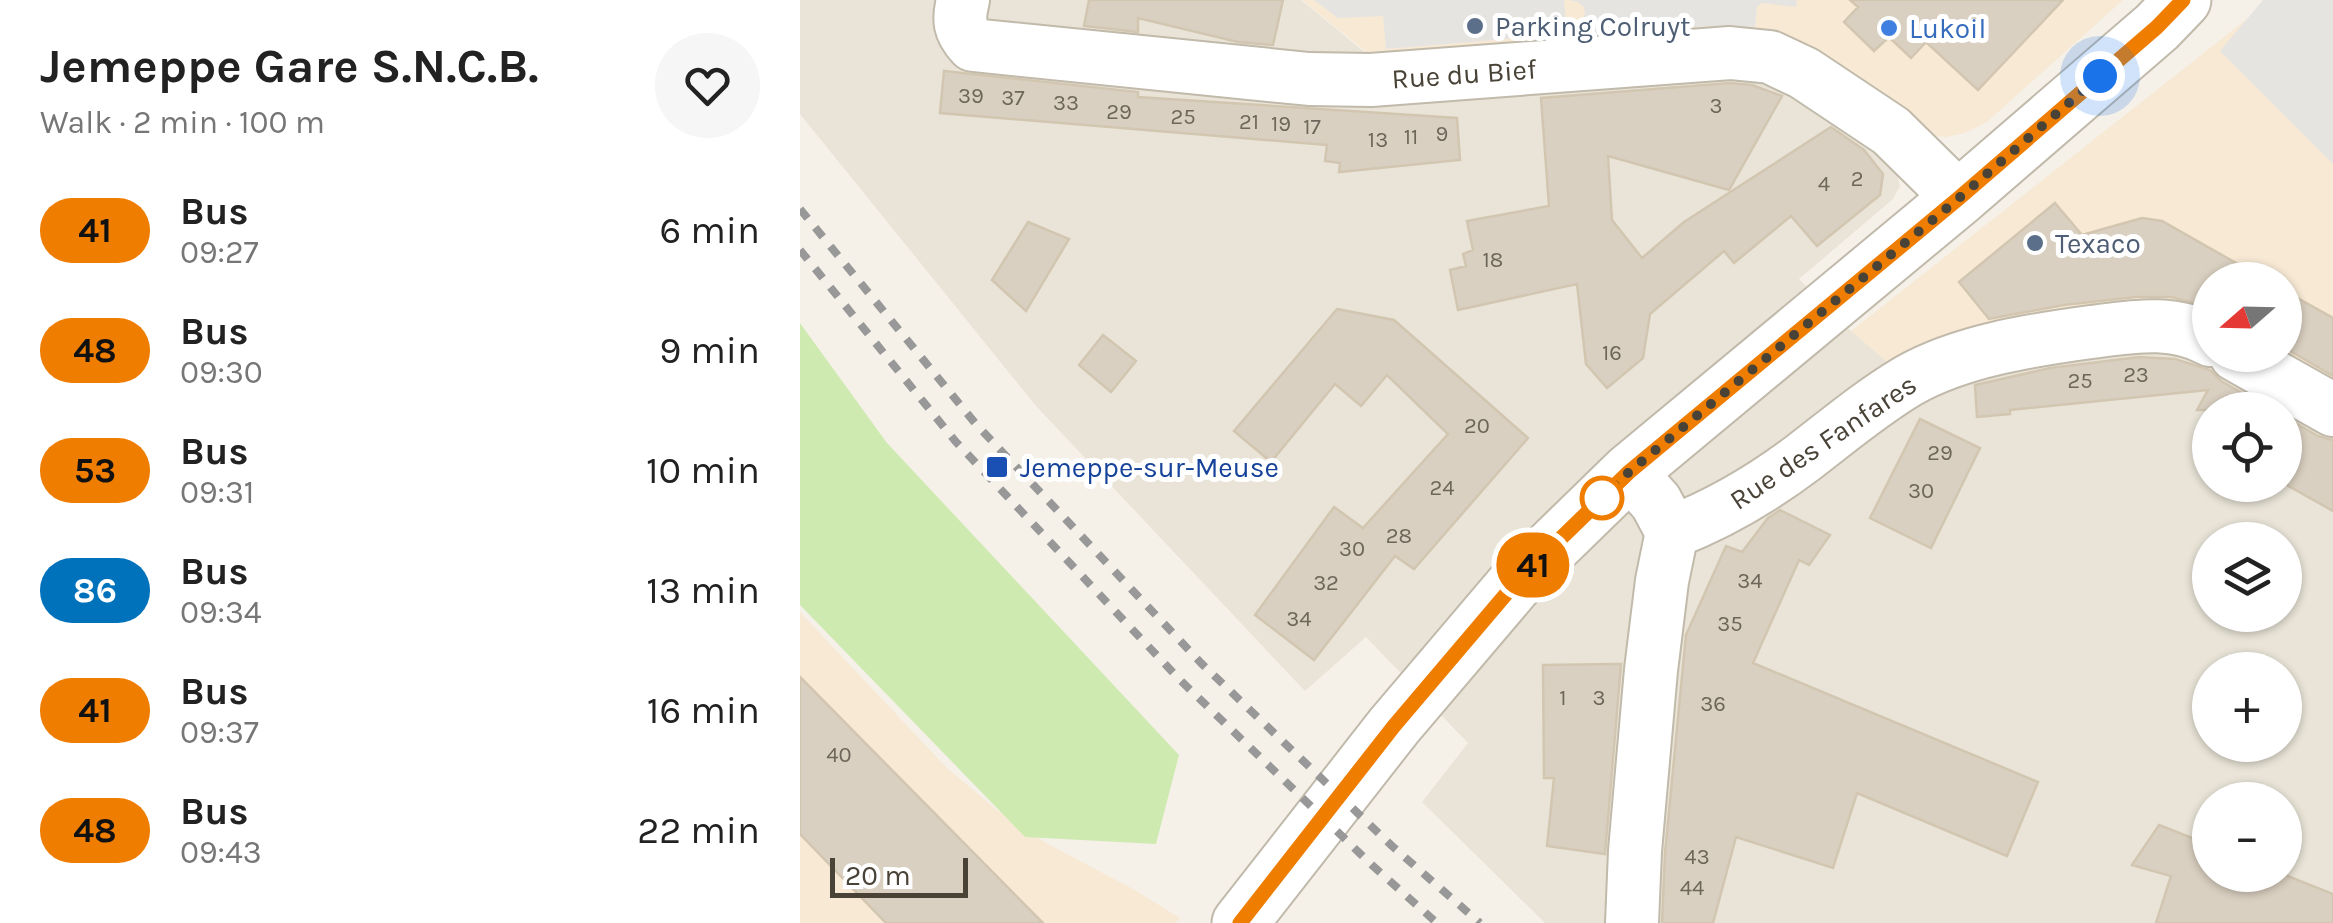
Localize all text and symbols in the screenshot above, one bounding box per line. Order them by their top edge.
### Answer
place label: Parking Colruyt [1495,10,1690,43]
place label: Lukoil [1909,12,1986,45]
marker: Parking Colruyt [1464,15,1486,37]
marker: Lukoil [1878,17,1900,39]
button: heart [655,33,760,138]
text: Jemeppe Gare S.N.C.B. [40,38,539,94]
your location [2075,51,2125,101]
street label: Rue du Bief [1391,52,1538,96]
house number: 39 [958,83,984,109]
house number: 37 [1001,85,1025,111]
house number: 33 [1053,90,1079,116]
house number: 3 [1710,93,1723,119]
house number: 29 [1106,99,1132,125]
text: Walk · 2 min · 100 m [40,104,325,141]
house number: 25 [1170,104,1196,130]
house number: 21 [1239,109,1259,135]
house number: 19 [1271,111,1291,137]
house number: 17 [1303,114,1321,140]
house number: 9 [1436,121,1448,147]
house number: 11 [1404,124,1418,150]
house number: 13 [1368,127,1388,153]
house number: 2 [1851,166,1863,192]
house number: 4 [1818,171,1830,197]
text: Bus [180,189,249,234]
text: 6 min [659,208,760,253]
text: 41 [78,210,112,251]
place label: Texaco [2055,227,2141,260]
marker: Texaco [2024,232,2046,254]
text: 09:27 [180,234,259,271]
house number: 18 [1483,247,1503,273]
north arrow [2192,262,2302,372]
map controls [2192,262,2302,892]
text: Bus [180,309,249,354]
text: 9 min [659,328,760,373]
text: 48 [73,330,117,371]
house number: 16 [1602,340,1622,366]
text: 09:30 [180,354,263,391]
house number: 23 [2123,362,2149,388]
street label: Rue des Fanfares [1723,367,1923,517]
house number: 25 [2067,368,2093,394]
button: locate [2192,392,2302,502]
house number: 20 [1464,413,1490,439]
text: Bus [180,429,249,474]
house number: 29 [1927,440,1953,466]
text: 10 min [646,448,760,493]
text: 53 [74,450,116,491]
place label: Jemeppe-sur-Meuse [1020,451,1279,484]
marker: Jemeppe-sur-Meuse [984,454,1010,480]
text: 09:31 [180,474,254,511]
house number: 24 [1429,475,1455,501]
unlabelled marker [1581,477,1623,519]
house number: 30 [1908,478,1934,504]
button: layers [2192,522,2302,632]
house number: 28 [1386,523,1412,549]
line badge: 41 [1488,532,1578,598]
house number: 30 [1339,536,1365,562]
text: 41 [1516,545,1550,586]
text: Bus [180,549,249,594]
text: 13 min [646,568,760,613]
house number: 34 [1737,568,1763,594]
text: 86 [73,570,117,611]
house number: 32 [1313,570,1339,596]
text: 09:34 [180,594,262,631]
house number: 34 [1286,606,1312,632]
house number: 35 [1717,611,1743,637]
button: + [2192,652,2302,762]
text: Bus [180,669,249,714]
house number: 1 [1559,685,1567,711]
house number: 3 [1593,685,1606,711]
text: 16 min [647,688,760,733]
text: 41 [78,690,112,731]
house number: 36 [1700,691,1726,717]
text: 09:37 [180,714,259,751]
house number: 40 [826,742,852,768]
button: − [2192,782,2302,892]
text: Bus [180,789,249,834]
text: 22 min [637,808,760,853]
text: 48 [73,810,117,851]
text: 09:43 [180,834,262,871]
house number: 43 [1684,844,1710,870]
scale bar [830,853,968,898]
text: 20 m [845,859,911,892]
house number: 44 [1680,875,1704,901]

